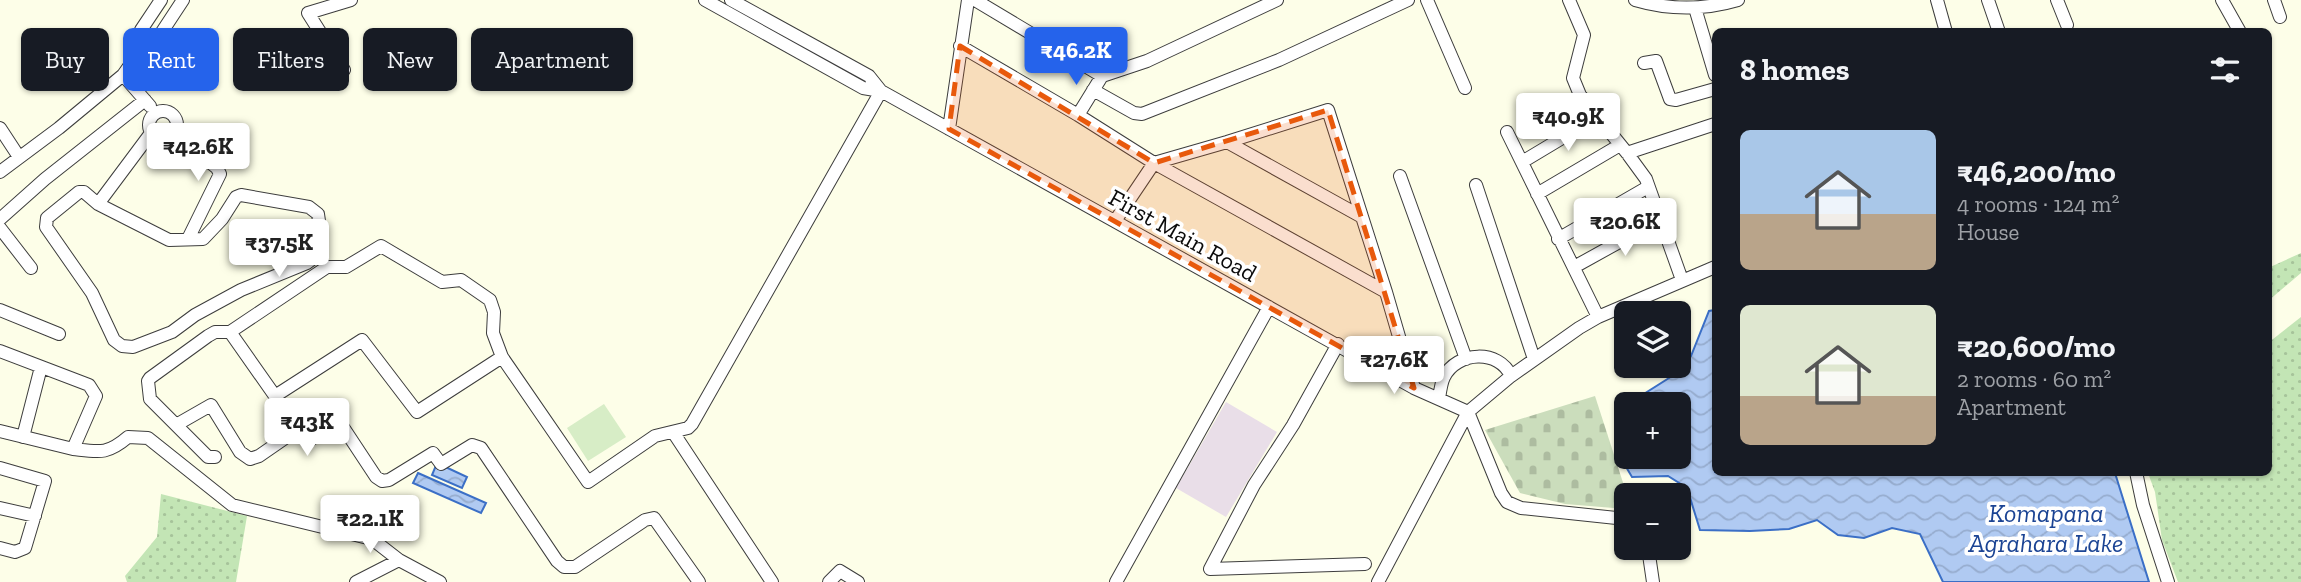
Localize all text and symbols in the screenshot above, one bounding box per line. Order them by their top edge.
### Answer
chip: Buy [21,28,109,91]
chip: Rent [123,28,219,91]
chip: Filters [233,28,349,91]
chip: New [363,28,457,91]
chip: Apartment [471,28,633,91]
pin: ₹46.2K [1019,28,1133,87]
text: ₹46.2K [1041,36,1111,64]
icon: filters [2206,51,2244,89]
text: 8 homes [1740,52,1849,88]
pin: ₹40.9K [1511,94,1625,153]
text: ₹40.9K [1532,102,1604,130]
pin: ₹42.6K [141,124,255,183]
text: ₹42.6K [163,132,233,160]
text: ₹46,200/mo [1957,154,2116,190]
icon: home [1796,158,1880,242]
street label: First Main Road [1104,182,1262,288]
text: 4 rooms · 124 m² [1957,190,2119,218]
pin: ₹20.6K [1568,198,1682,258]
text: ₹20.6K [1590,207,1660,235]
text: House [1957,218,2019,246]
pin: ₹37.5K [222,219,336,279]
text: ₹37.5K [245,228,313,256]
map controls [1614,301,1691,560]
button: layers [1614,301,1691,378]
text: ₹20,600/mo [1957,329,2116,365]
icon: home [1796,333,1880,417]
pin: ₹27.6K [1337,336,1451,396]
text: ₹27.6K [1360,345,1428,373]
text: 2 rooms · 60 m² [1957,365,2111,393]
button: + [1614,392,1691,469]
text: Apartment [1957,393,2066,421]
pin: ₹43K [266,398,348,458]
text: ₹43K [280,407,334,435]
button: − [1614,483,1691,560]
pin: ₹22.1K [313,496,427,555]
water label: Komapana Agrahara Lake [1968,497,2123,559]
text: ₹22.1K [336,504,404,532]

